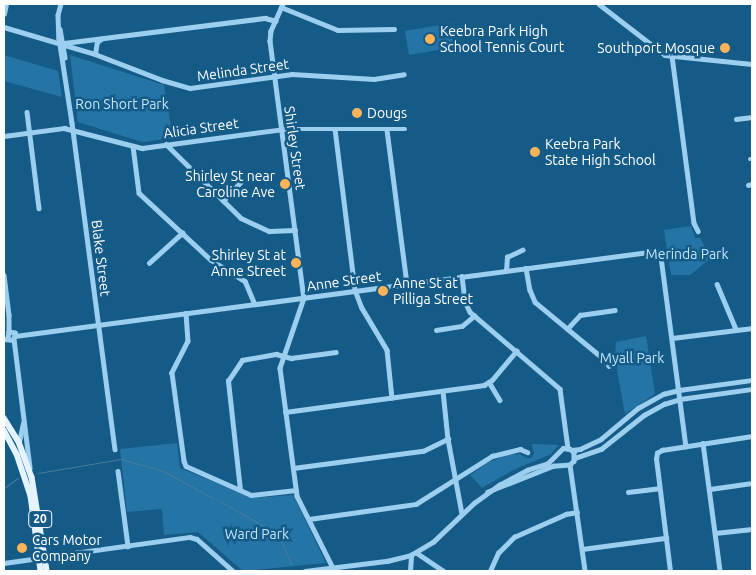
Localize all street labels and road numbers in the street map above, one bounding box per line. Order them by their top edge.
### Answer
street label: Melinda Street [196,55,290,85]
street label: Shirley Street [281,105,309,191]
street label: Alicia Street [162,114,240,142]
street label: Blake Street [88,219,114,297]
street label: Anne Street [306,267,382,295]
road number: 20 [28,509,52,528]

